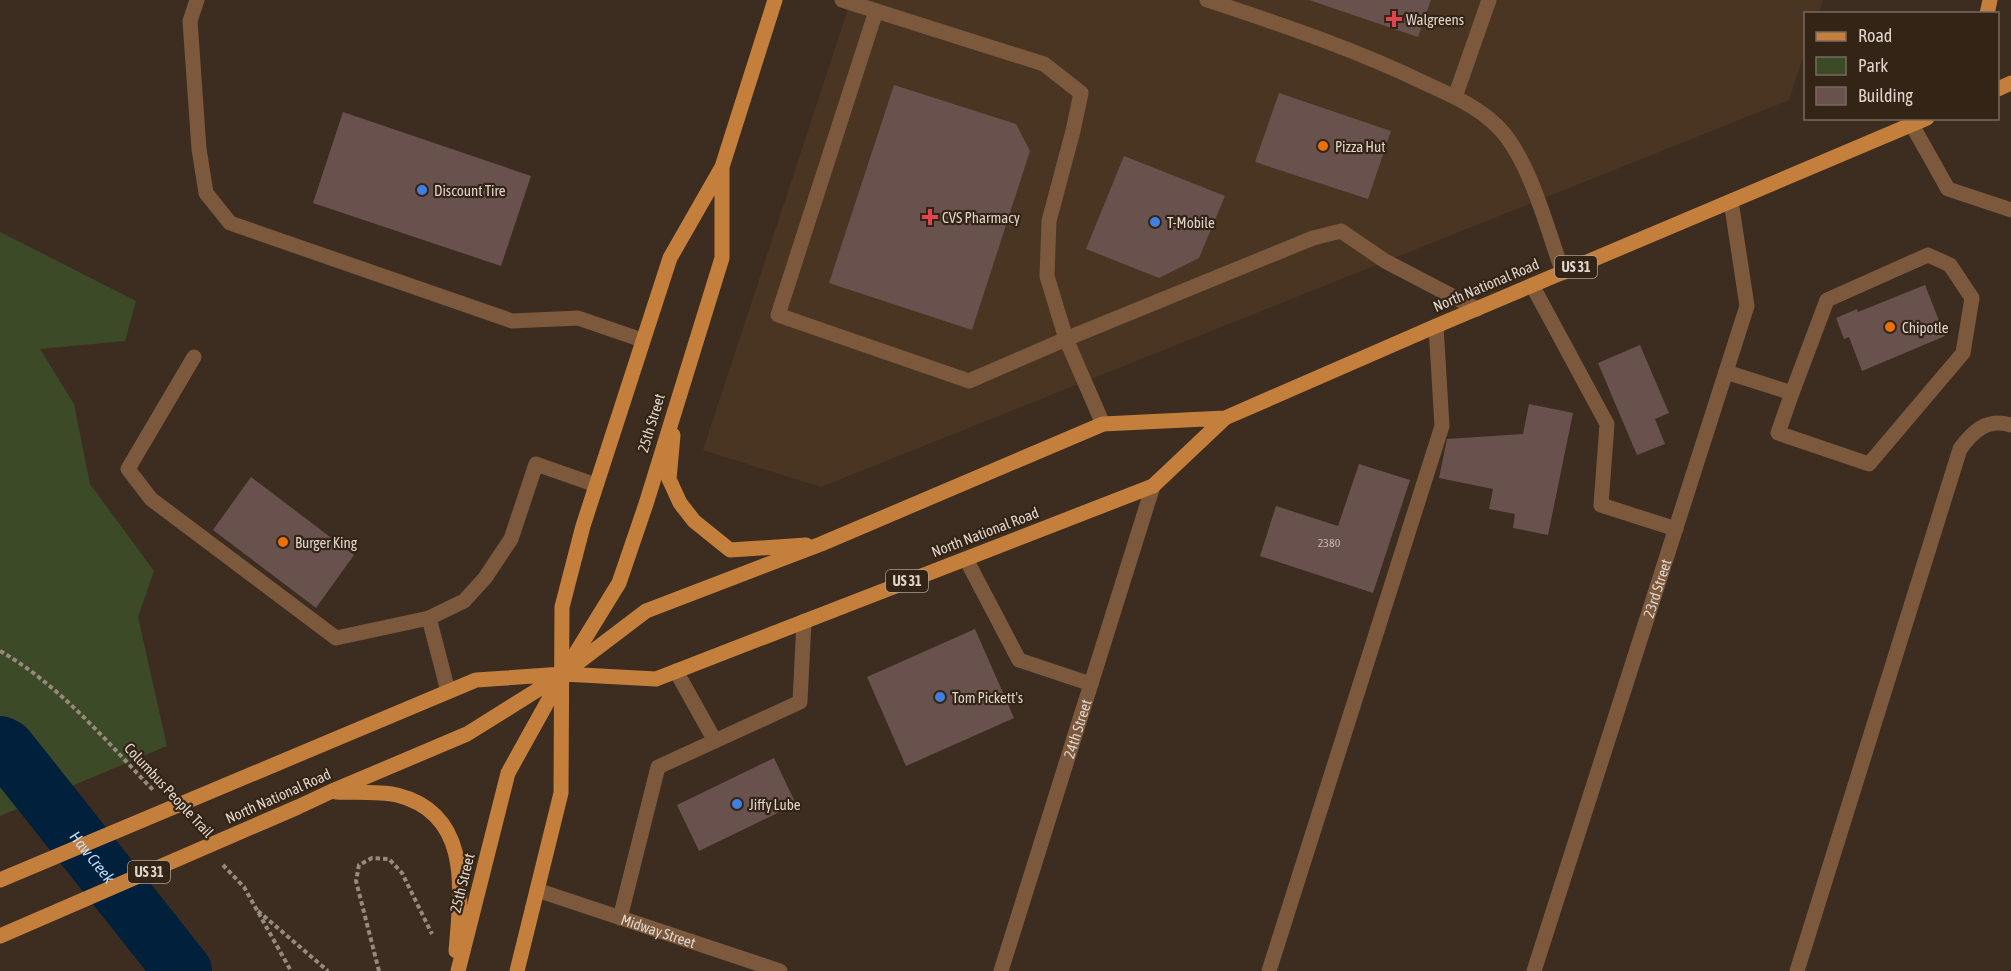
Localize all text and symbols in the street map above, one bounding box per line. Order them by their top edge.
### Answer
place label: Walgreens [1406,11,1464,28]
marker: Walgreens [1387,12,1401,26]
legend [1804,12,1999,120]
text: Road [1858,25,1892,46]
text: Park [1858,55,1888,76]
text: Building [1858,85,1913,106]
place label: Pizza Hut [1335,138,1386,155]
marker: Pizza Hut [1316,139,1330,153]
place label: Discount Tire [434,182,506,199]
marker: Discount Tire [415,183,429,197]
place label: CVS Pharmacy [942,209,1020,226]
marker: CVS Pharmacy [923,210,937,224]
place label: T-Mobile [1167,214,1215,231]
marker: T-Mobile [1148,215,1162,229]
street label: North National Road [1430,255,1542,315]
road number: US 31 [1555,256,1597,278]
place label: Chipotle [1902,319,1949,336]
marker: Chipotle [1883,320,1897,334]
street label: 25th Street [634,392,668,454]
street label: North National Road [929,504,1041,560]
place label: Burger King [295,534,358,551]
marker: Burger King [276,535,290,549]
house number: 2380 [1318,536,1341,550]
street label: 23rd Street [1639,557,1674,620]
road number: US 31 [886,570,928,592]
place label: Tom Pickett's [952,689,1023,706]
marker: Tom Pickett's [933,690,947,704]
street label: 24th Street [1060,697,1094,760]
street label: Columbus People Trail [121,739,217,841]
street label: North National Road [223,765,333,827]
place label: Jiffy Lube [749,796,801,813]
marker: Jiffy Lube [730,797,744,811]
water label: Haw Creek [67,828,119,887]
street label: 25th Street [446,852,478,914]
road number: US 31 [128,861,170,883]
street label: Midway Street [619,910,698,951]

